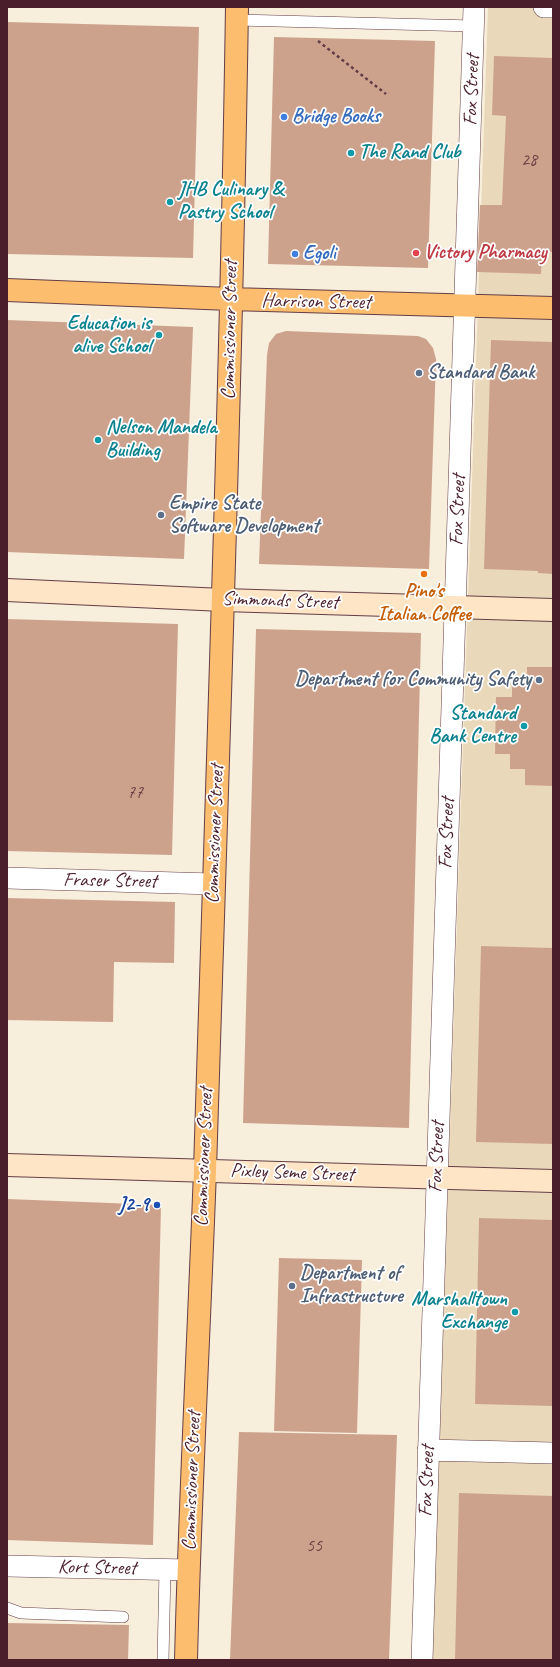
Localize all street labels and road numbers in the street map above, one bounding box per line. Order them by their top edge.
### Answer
street label: Fox Street [459,54,485,126]
street label: Commissioner Street [217,260,243,400]
street label: Harrison Street [261,289,371,315]
street label: Fox Street [445,474,471,546]
street label: Simmonds Street [221,587,339,615]
street label: Commissioner Street [201,764,229,904]
street label: Fox Street [434,797,460,869]
street label: Fraser Street [63,868,157,894]
street label: Commissioner Street [190,1087,218,1227]
street label: Fox Street [424,1121,450,1193]
street label: Pixley Seme Street [230,1159,354,1187]
street label: Commissioner Street [178,1411,206,1551]
street label: Fox Street [414,1445,440,1517]
street label: Kort Street [58,1555,136,1581]

